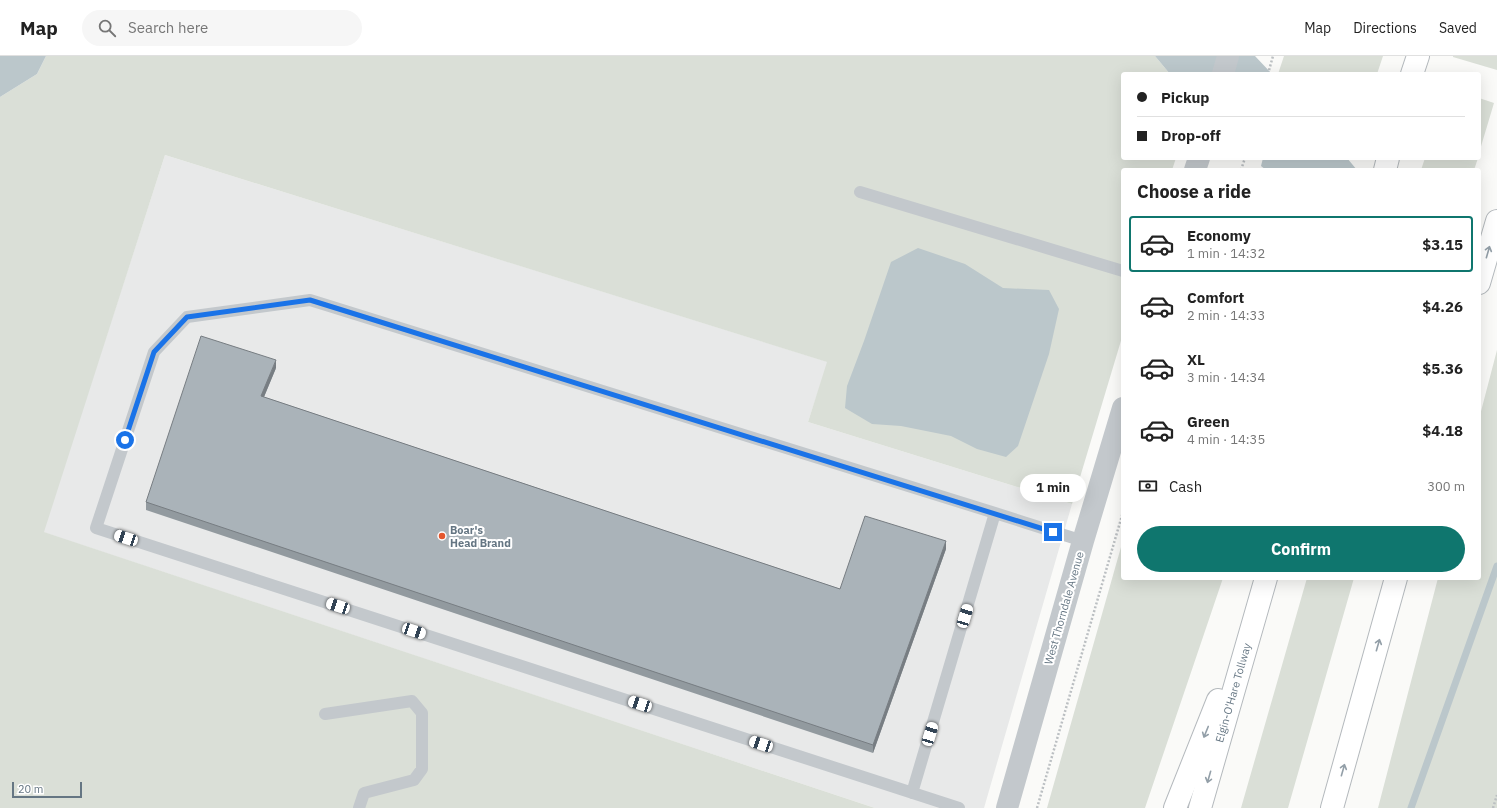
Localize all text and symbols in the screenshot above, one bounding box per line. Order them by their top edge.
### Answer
search box [82,10,362,46]
text: Map [20,16,58,40]
icon: search [96,17,118,39]
text: Search here [128,18,208,37]
text: Map [1304,19,1331,37]
text: Directions [1353,19,1417,37]
text: Saved [1439,19,1477,37]
text: Pickup [1161,88,1209,107]
text: Drop-off [1161,126,1221,145]
text: Choose a ride [1137,180,1251,203]
icon: car [1139,226,1175,262]
text: Economy [1187,226,1251,245]
text: $3.15 [1422,235,1463,254]
text: 1 min · 14:32 [1187,245,1265,262]
one-way arrow [1485,246,1492,259]
icon: car [1139,288,1175,324]
text: Comfort [1187,288,1244,307]
text: $4.26 [1422,297,1463,316]
text: 2 min · 14:33 [1187,307,1265,324]
icon: car [1139,350,1175,386]
text: XL [1187,350,1205,369]
text: $5.36 [1422,359,1463,378]
text: 3 min · 14:34 [1187,369,1265,386]
icon: car [1139,412,1175,448]
text: Green [1187,412,1230,431]
text: $4.18 [1422,421,1463,440]
route start [116,431,134,449]
text: 4 min · 14:35 [1187,431,1265,448]
callout: 1 min [1020,474,1086,502]
icon: cash [1137,475,1159,497]
text: Cash [1169,477,1202,496]
text: 300 m [1427,478,1465,495]
text: 1 min [1036,479,1070,496]
place label: Boar's Head Brand [450,523,511,550]
route end [1044,523,1062,541]
button: Confirm [1137,526,1465,572]
car [113,529,139,547]
marker: Boar's Head Brand [437,531,447,541]
street label: West Thorndale Avenue [1041,550,1087,666]
car [325,597,351,615]
car [956,603,974,629]
car [401,622,427,640]
one-way arrow [1374,639,1382,652]
street label: Elgin-O'Hare Tollway [1212,641,1254,744]
car [627,695,653,713]
car [921,721,939,747]
one-way arrow [1201,725,1209,737]
car [748,735,774,753]
one-way arrow [1340,764,1347,777]
one-way arrow [1205,771,1212,784]
scale bar [12,780,82,799]
text: 20 m [18,782,43,796]

